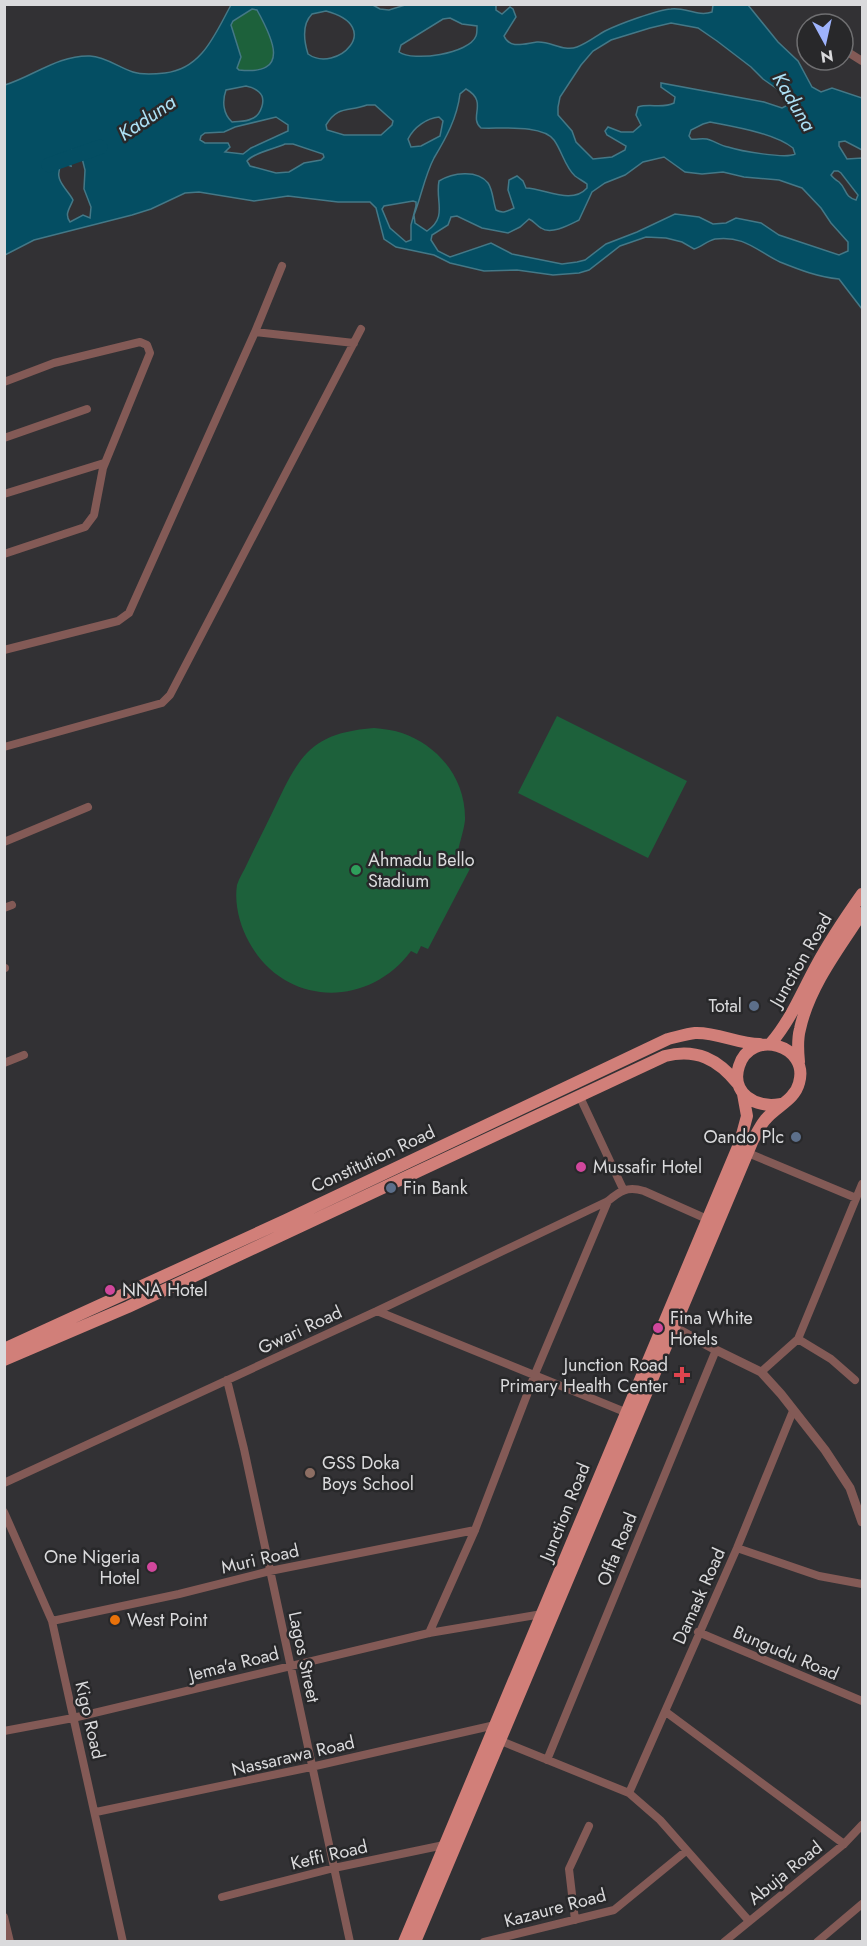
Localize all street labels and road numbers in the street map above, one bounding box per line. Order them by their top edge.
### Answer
street label: Junction Road [763,908,838,1013]
street label: Constitution Road [307,1119,439,1199]
street label: Gwari Road [254,1299,346,1361]
street label: Junction Road [533,1459,597,1567]
street label: Offa Road [590,1508,644,1590]
street label: Muri Road [219,1537,301,1581]
street label: Damask Road [666,1544,732,1648]
street label: Lagos Street [282,1609,326,1706]
street label: Bungudu Road [729,1619,843,1687]
street label: Jema'a Road [184,1640,282,1688]
street label: Kigo Road [68,1679,112,1761]
street label: Nassarawa Road [229,1729,357,1783]
street label: Keffi Road [288,1834,370,1876]
street label: Abuja Road [742,1835,828,1911]
street label: Kazaure Road [501,1882,609,1934]

